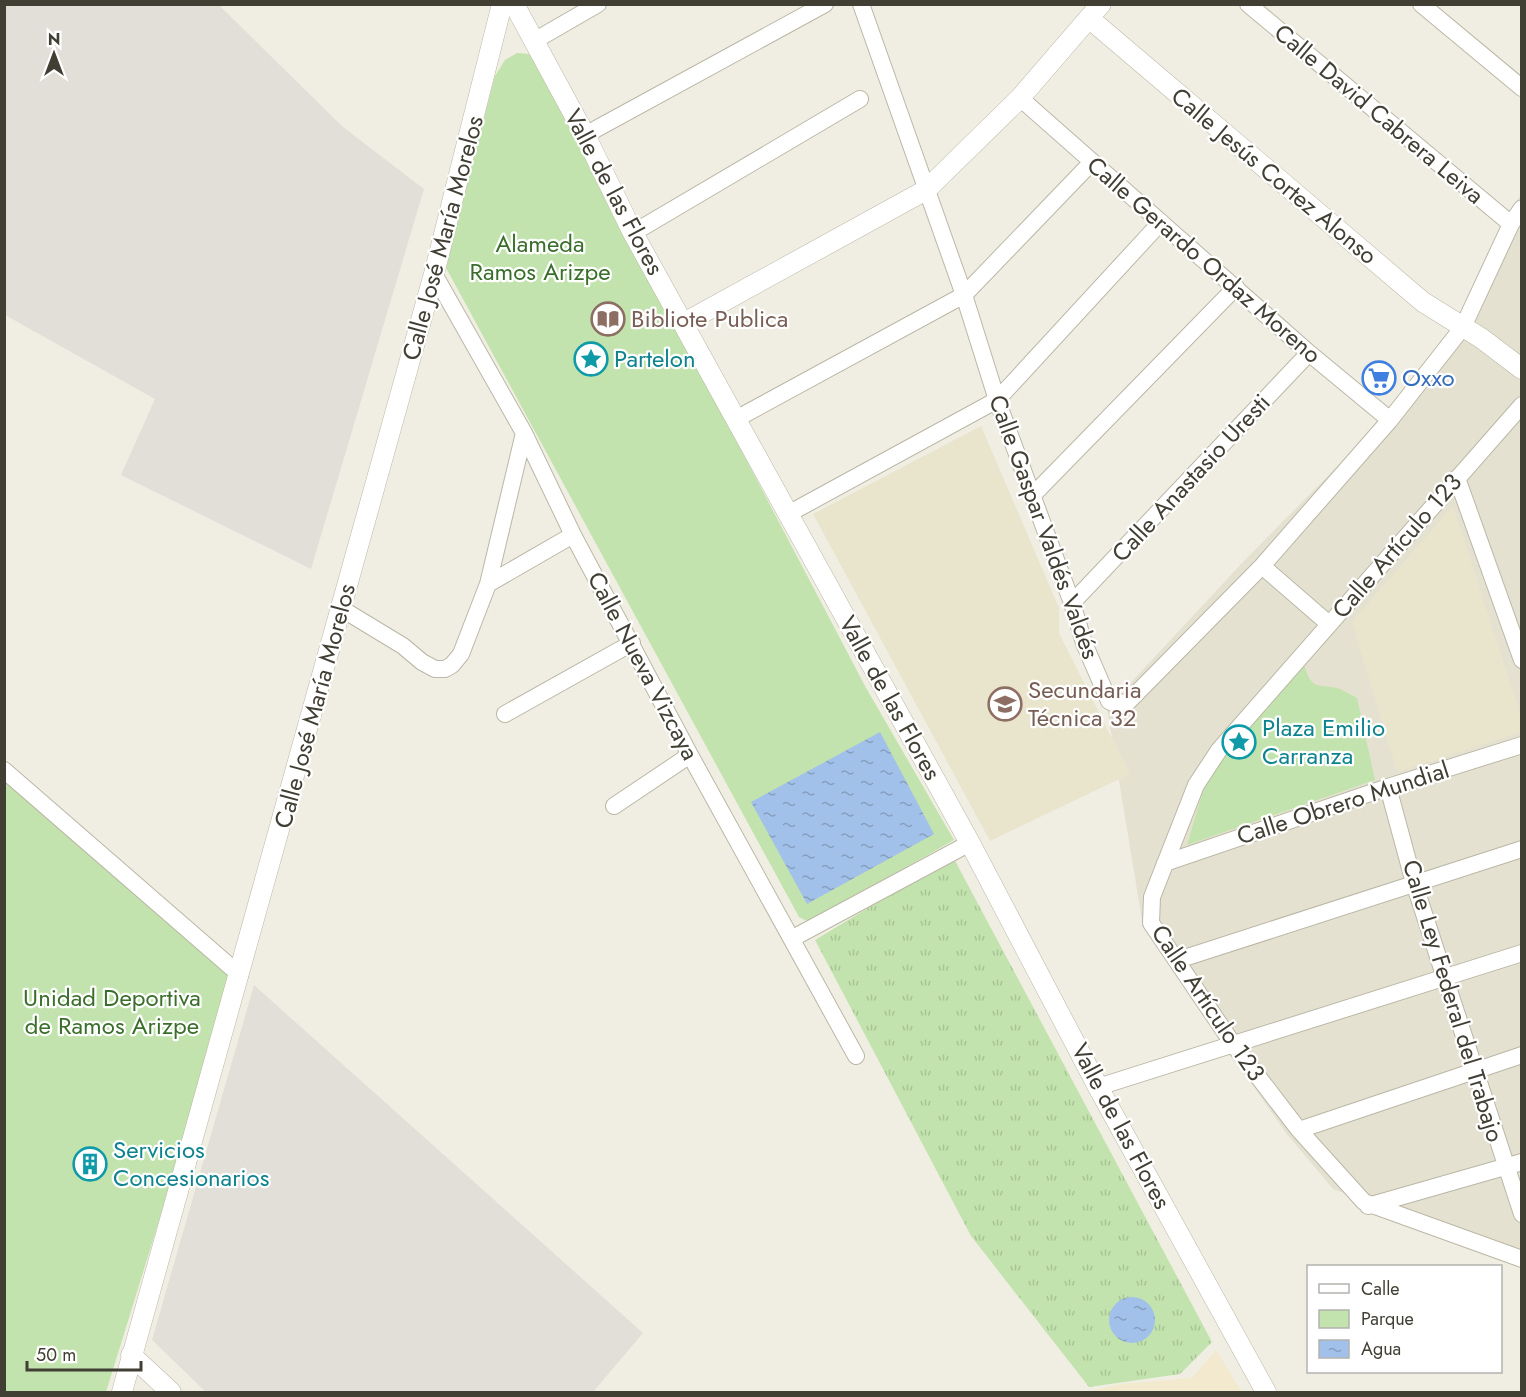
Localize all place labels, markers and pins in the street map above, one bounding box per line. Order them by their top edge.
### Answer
library icon: Bibliote Publica [590,301,626,337]
place label: Bibliote Publica [631,301,788,336]
place icon: Partelon [573,341,609,377]
place label: Partelon [614,341,696,376]
supermarket icon: Oxxo [1361,360,1397,396]
place label: Oxxo [1402,360,1455,395]
place label: Secundaria Técnica 32 [1028,672,1141,735]
school or university icon: Secundaria Técnica 32 [987,686,1023,722]
place label: Plaza Emilio Carranza [1262,710,1385,773]
place icon: Plaza Emilio Carranza [1221,724,1257,760]
place label: Servicios Concesionarios [113,1132,269,1195]
building icon: Servicios Concesionarios [72,1146,108,1182]

